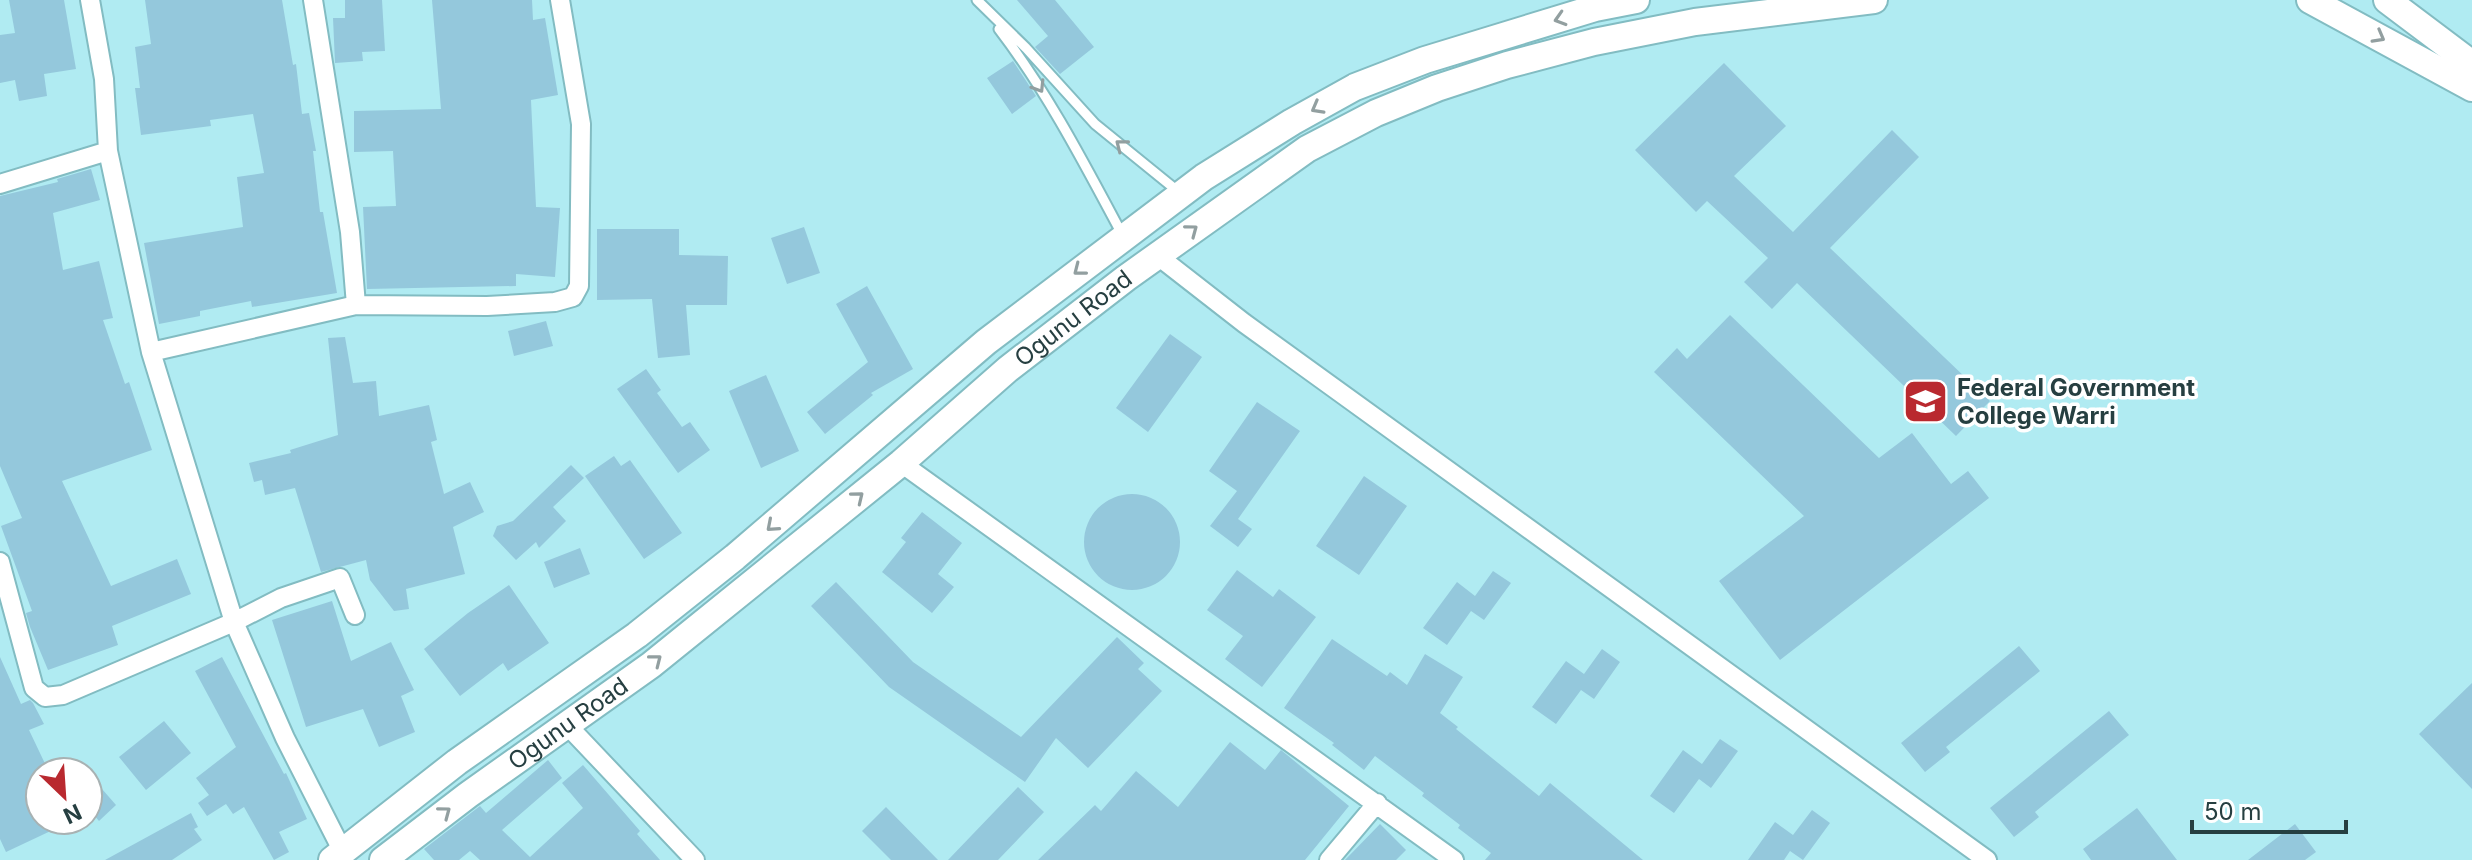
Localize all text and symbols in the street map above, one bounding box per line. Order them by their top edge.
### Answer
one-way arrow [1554,10,1567,26]
one-way arrow [2370,27,2384,43]
one-way arrow [1029,79,1044,93]
one-way arrow [1311,98,1325,114]
one-way arrow [1116,140,1130,155]
one-way arrow [1184,225,1198,240]
one-way arrow [1073,261,1088,275]
street label: Ogunu Road [1009,264,1138,372]
place label: Federal Government College Warri [1957,373,2195,430]
school or university icon: Federal Government College Warri [1902,378,1950,426]
one-way arrow [849,492,863,507]
one-way arrow [766,516,781,531]
one-way arrow [647,656,662,670]
street label: Ogunu Road [502,671,634,776]
north arrow [24,756,104,836]
scale bar [2192,784,2346,834]
text: 50 m [2204,797,2262,826]
text: N [59,799,86,829]
one-way arrow [436,808,451,822]

